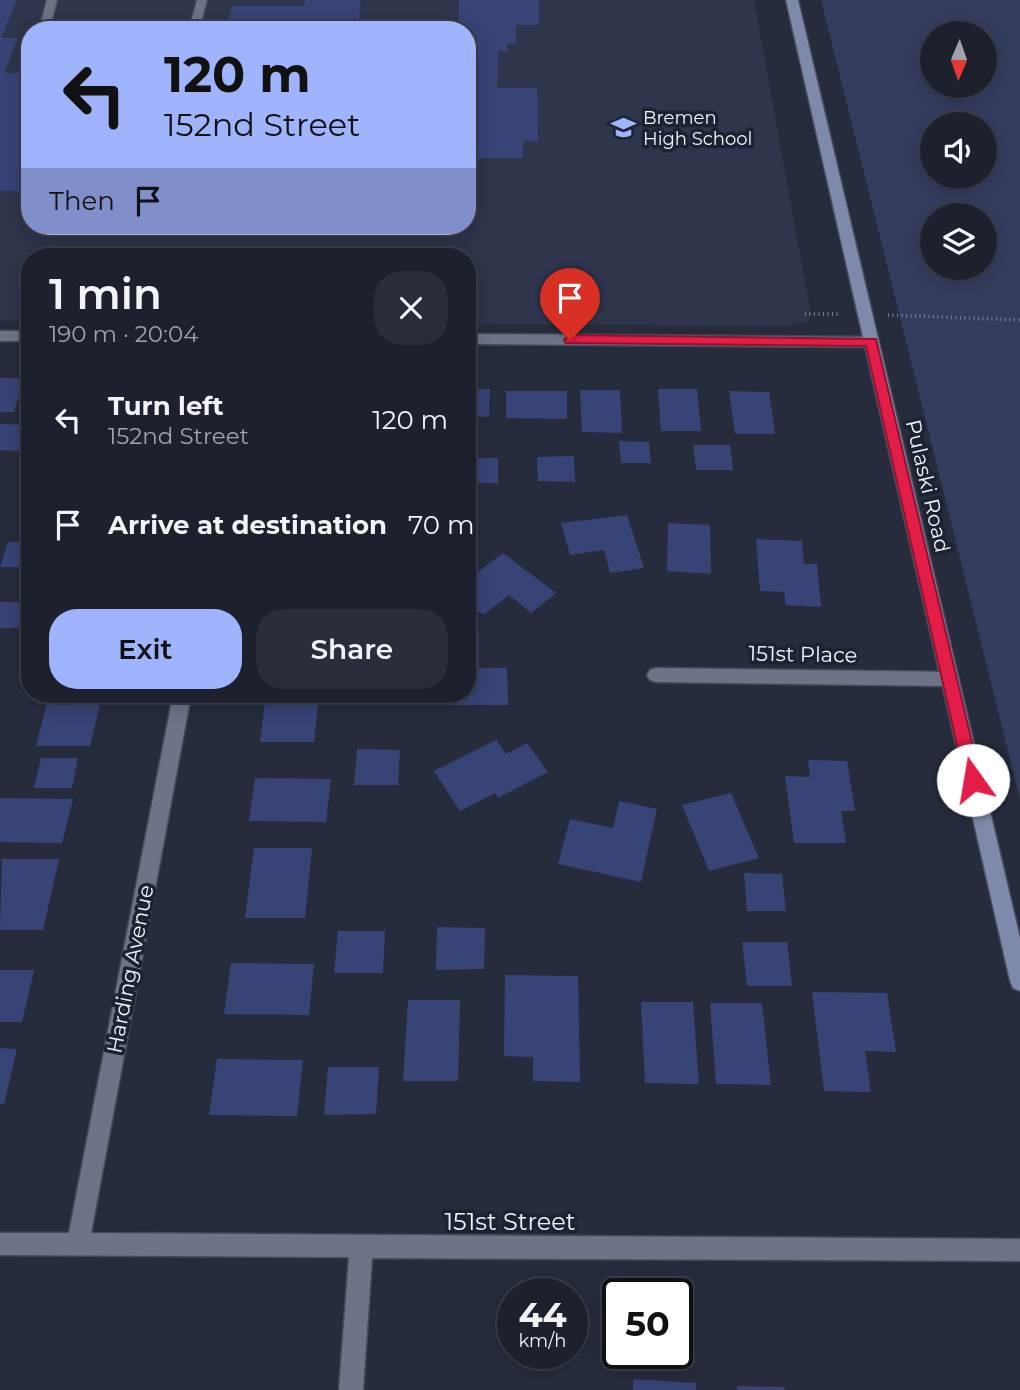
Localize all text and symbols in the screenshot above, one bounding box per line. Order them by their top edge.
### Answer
north arrow [920,21,998,98]
map controls [920,21,997,280]
text: 120 m [164,45,311,104]
icon: left [49,49,140,140]
text: 152nd Street [164,105,360,144]
place label: Bremen High School [643,107,752,150]
button: sound [920,112,997,189]
school or university icon: Bremen High School [609,114,637,142]
icon: arrive [129,182,167,220]
text: Then [49,185,115,217]
button: layers [920,203,997,280]
text: 1 min [49,268,162,320]
pin [540,268,600,340]
button: close [374,271,448,345]
icon: arrive [551,279,589,317]
text: 190 m · 20:04 [49,320,198,348]
text: Turn left [108,390,224,422]
icon: left [49,401,87,439]
text: 120 m [372,404,448,436]
street label: Pulaski Road [901,417,955,555]
text: 152nd Street [108,422,249,450]
icon: arrive [49,506,87,544]
text: Arrive at destination [108,509,387,541]
text: 70 m [408,509,474,541]
button: Exit [49,609,242,689]
button: Share [256,609,448,689]
street label: 151st Place [748,641,858,667]
position arrow [936,743,1010,817]
street label: Harding Avenue [101,883,159,1055]
street label: 151st Street [444,1207,576,1236]
speed limit sign: 50 [602,1278,693,1369]
text: 44 [518,1293,567,1336]
text: km/h [518,1330,567,1352]

